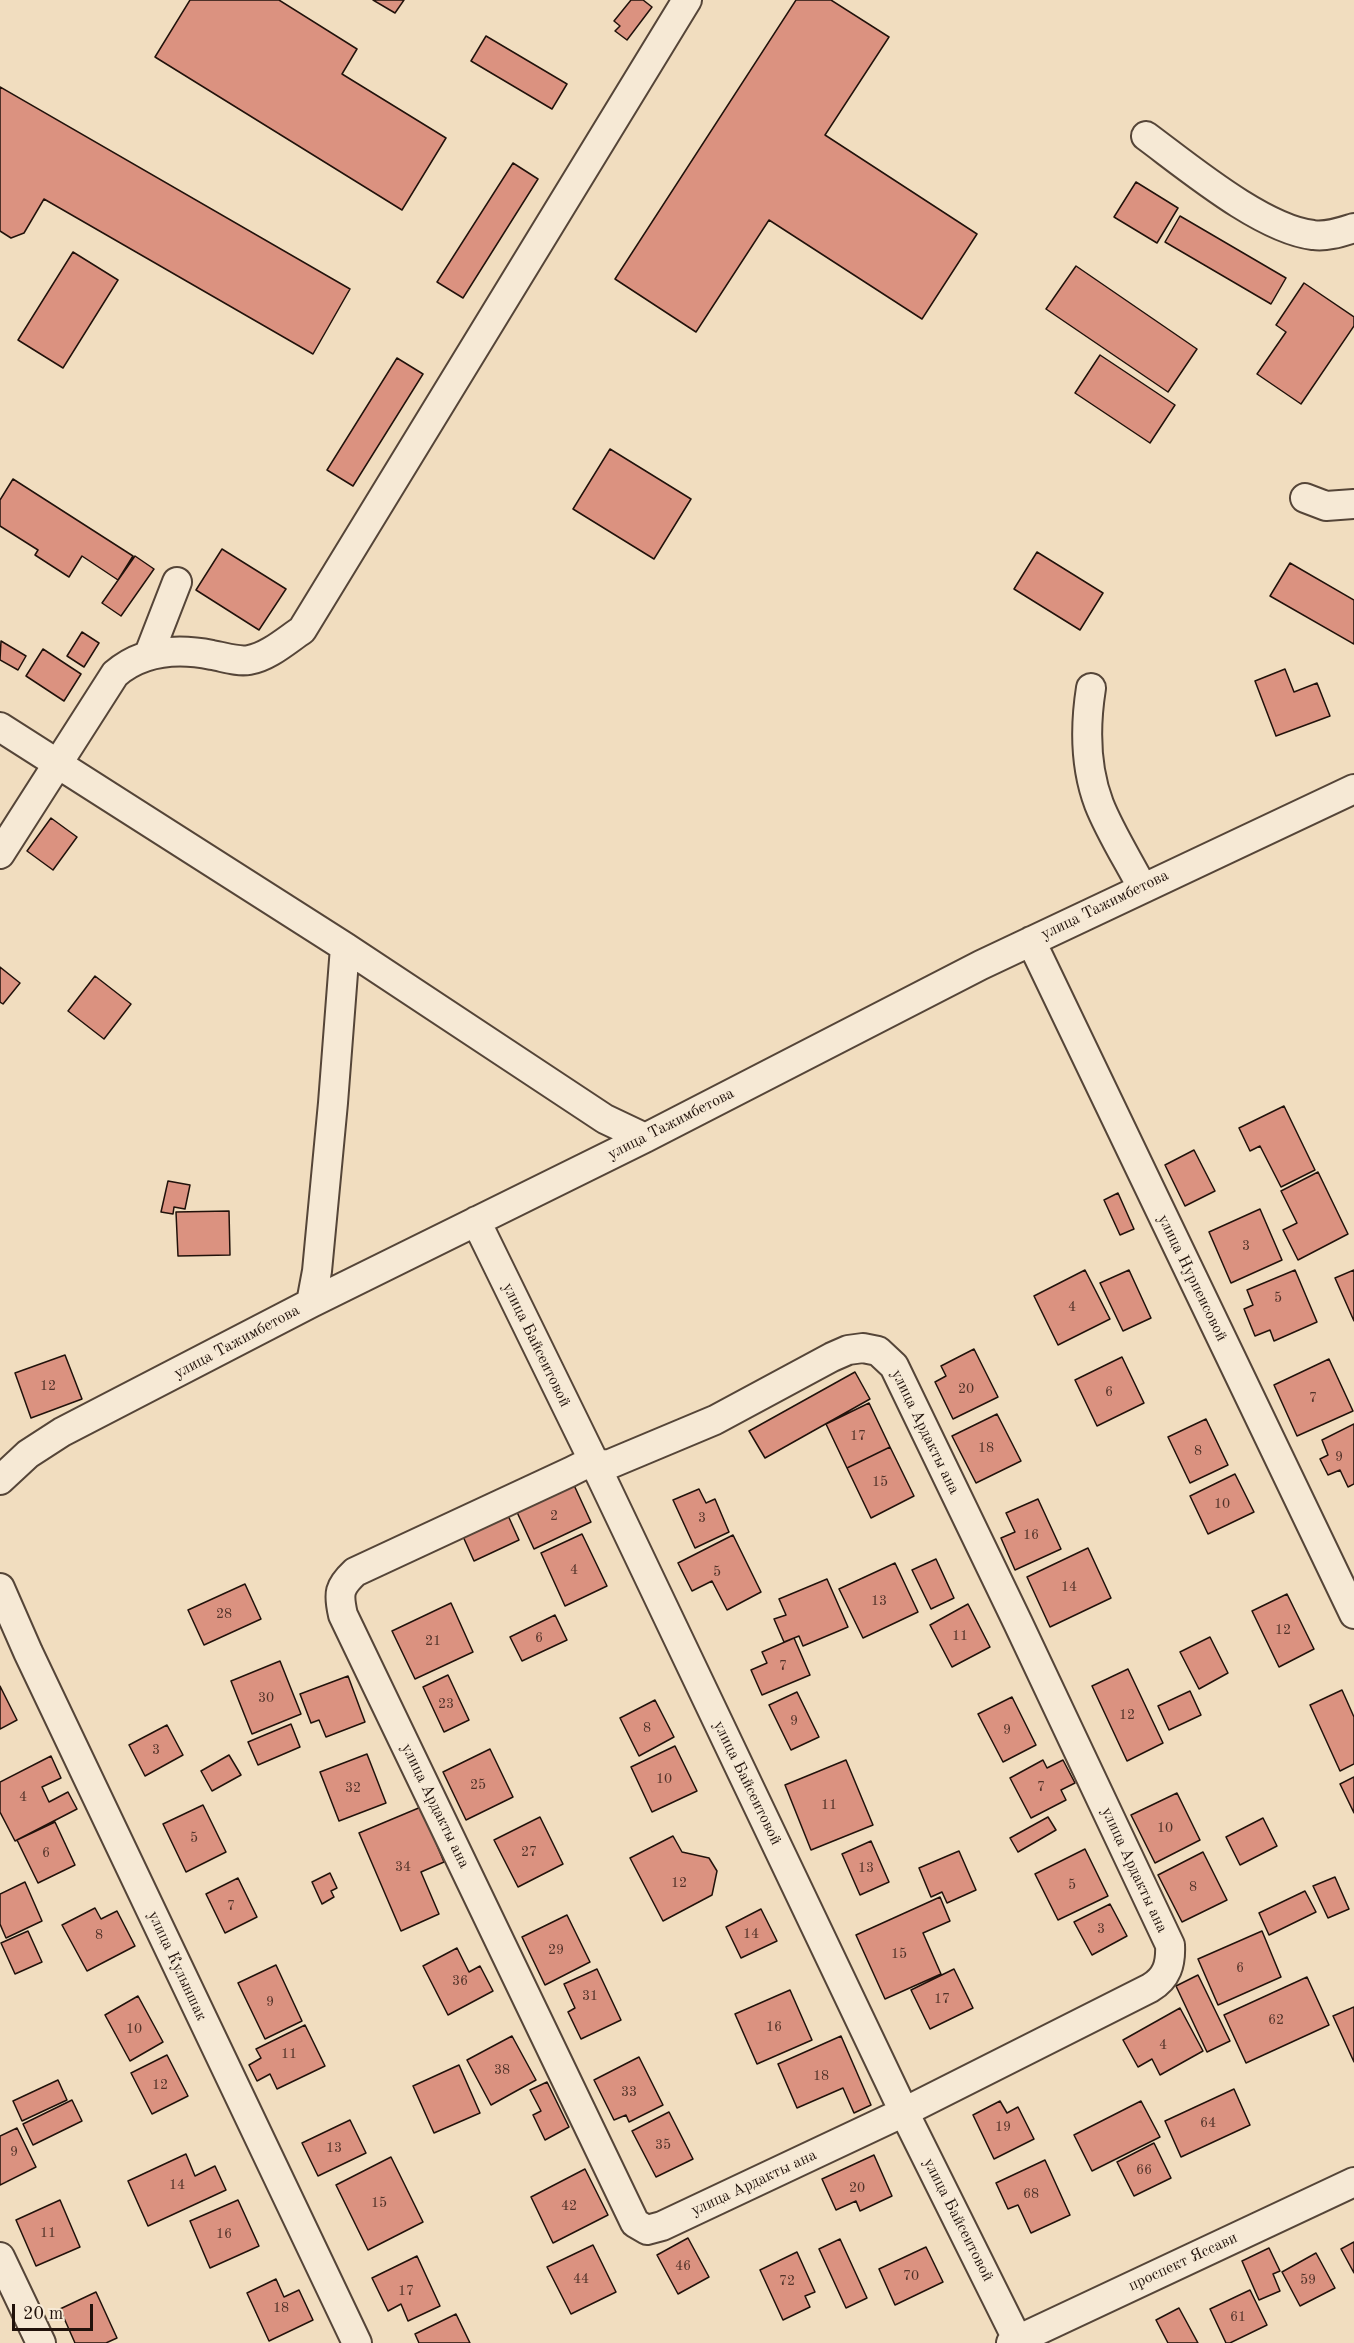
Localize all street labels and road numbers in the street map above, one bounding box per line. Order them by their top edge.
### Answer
street label: улица Тажимбетова [1038,866,1172,944]
street label: улица Тажимбетова [604,1084,738,1164]
street label: улица Нурпеисовой [1153,1211,1231,1345]
street label: улица Байсеитовой [498,1280,574,1410]
street label: улица Тажимбетова [171,1301,303,1383]
street label: улица Ардакты ана [886,1366,964,1498]
street label: улица Байсеитовой [709,1718,785,1848]
street label: улица Ардакты ана [396,1740,474,1872]
street label: улица Ардакты ана [1096,1804,1172,1936]
street label: улица Кулыншак [143,1908,211,2024]
street label: улица Ардакты ана [688,2145,820,2221]
street label: улица Байсеитовой [919,2155,997,2285]
street label: проспект Яссави [1125,2228,1241,2296]

